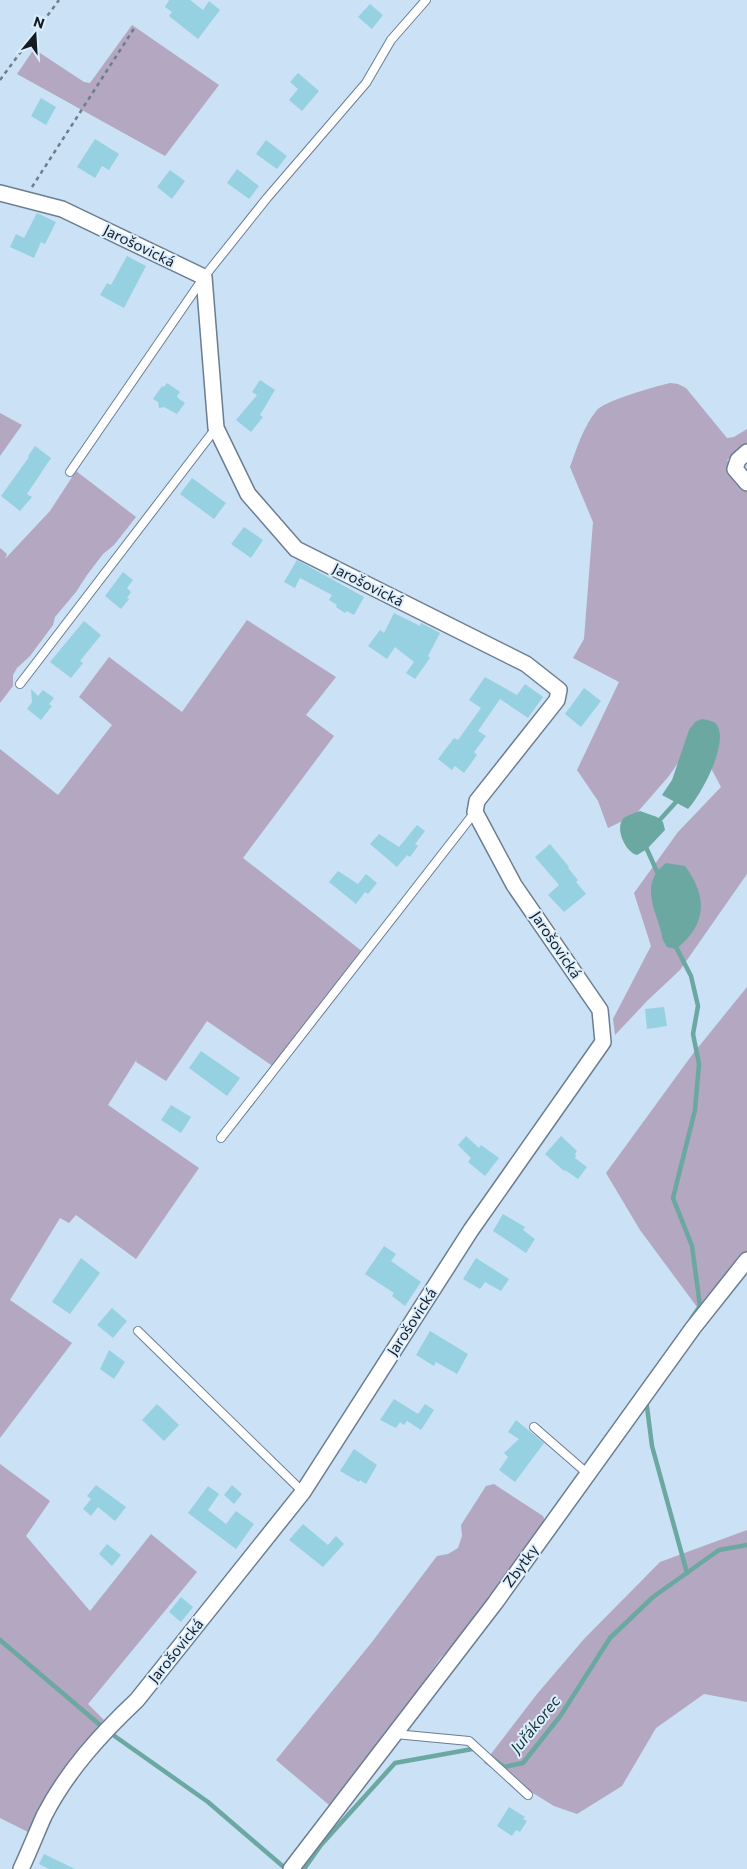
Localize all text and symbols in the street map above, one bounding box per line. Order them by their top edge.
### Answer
north arrow [10,10,60,60]
text: N [32,12,47,32]
street label: Jarošovická [101,220,178,270]
street label: Jarošovická [330,559,407,610]
street label: Jarošovická [528,907,586,981]
street label: Jarošovická [383,1284,440,1359]
street label: Zbytky [499,1540,542,1590]
street label: Jarošovická [144,1615,206,1686]
water label: Juřákorec [504,1691,564,1758]

